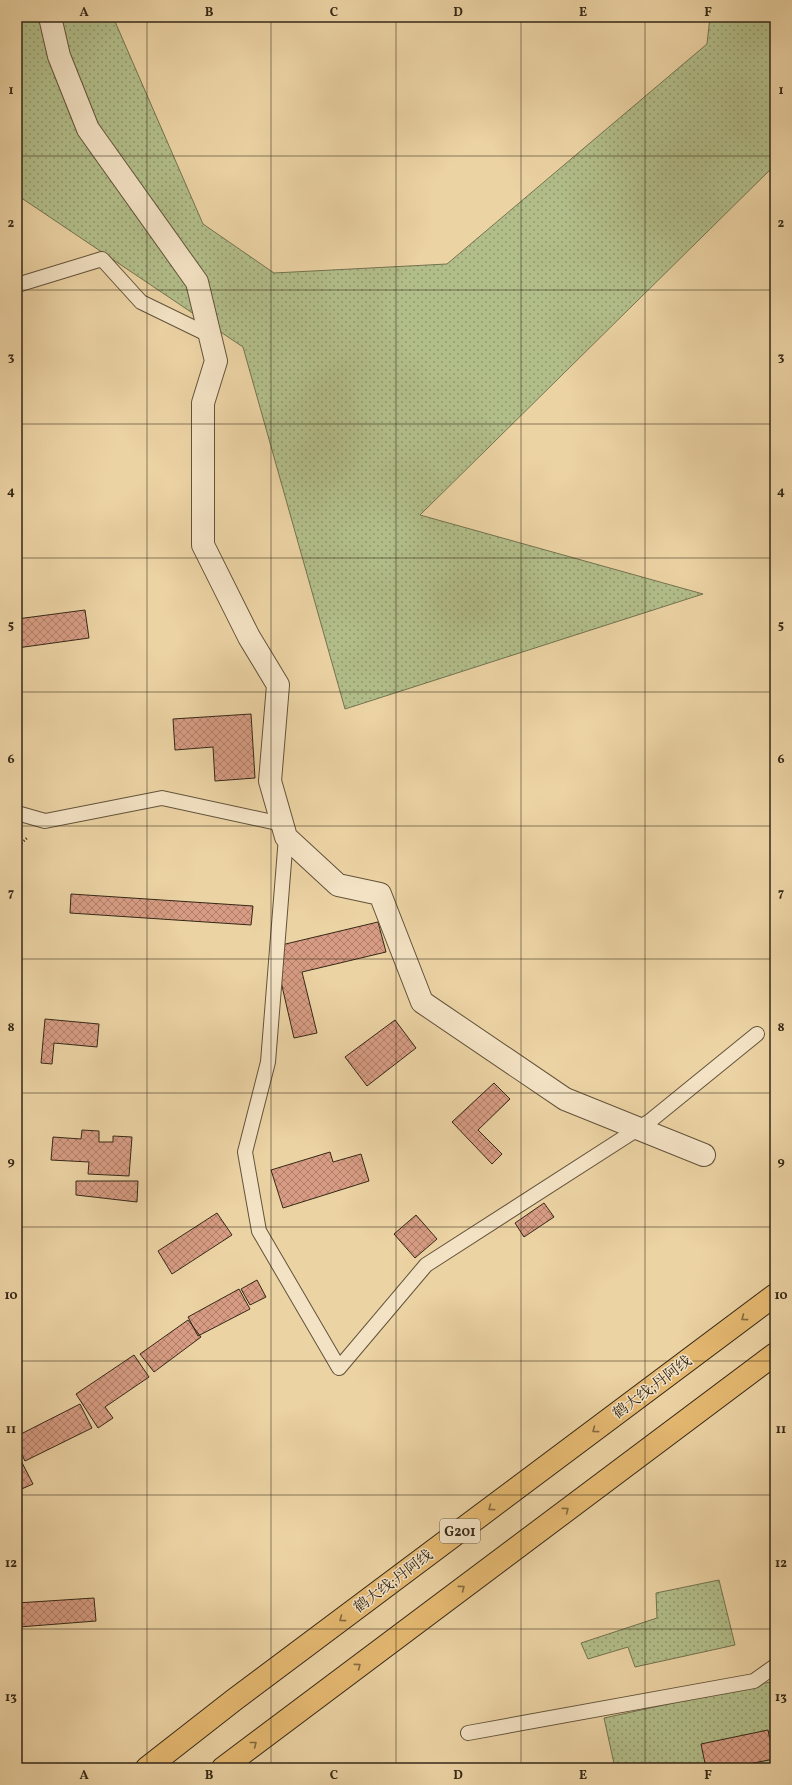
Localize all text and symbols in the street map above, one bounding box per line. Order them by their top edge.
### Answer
text: A [79,4,89,22]
text: B [205,4,214,22]
text: C [330,4,338,22]
text: D [453,4,463,22]
text: E [579,4,587,22]
text: F [704,4,712,22]
text: 1 [8,82,14,100]
text: 1 [778,82,784,100]
text: 2 [8,215,15,233]
text: 2 [778,215,785,233]
text: 3 [8,349,15,367]
text: 3 [778,349,785,367]
text: 4 [7,483,15,501]
text: 4 [777,483,785,501]
text: 5 [8,617,14,635]
text: 5 [778,617,784,635]
text: 6 [7,751,15,769]
text: 6 [777,751,785,769]
text: 7 [8,885,14,903]
text: 7 [778,885,784,903]
text: 8 [7,1019,15,1037]
text: 8 [777,1019,785,1037]
text: 9 [7,1153,15,1171]
text: 9 [777,1153,785,1171]
text: 10 [4,1287,18,1305]
text: 10 [774,1287,788,1305]
one-way arrow [741,1313,748,1320]
street label: 鹤大线;丹阿线 [609,1352,697,1425]
text: 11 [6,1421,16,1439]
text: 11 [776,1421,786,1439]
one-way arrow [592,1425,599,1432]
one-way arrow [488,1503,495,1510]
one-way arrow [561,1508,568,1515]
road number: G201 [440,1519,480,1543]
street label: 鹤大线;丹阿线 [350,1546,438,1619]
text: 12 [5,1555,17,1573]
text: 12 [775,1555,787,1573]
one-way arrow [457,1586,464,1593]
one-way arrow [339,1614,346,1622]
one-way arrow [353,1664,360,1671]
text: 13 [5,1689,17,1707]
text: 13 [775,1689,787,1707]
one-way arrow [249,1742,256,1749]
text: A [79,1767,89,1785]
text: B [205,1767,214,1785]
text: C [330,1767,338,1785]
text: D [453,1767,463,1785]
text: E [579,1767,587,1785]
text: F [704,1767,712,1785]

